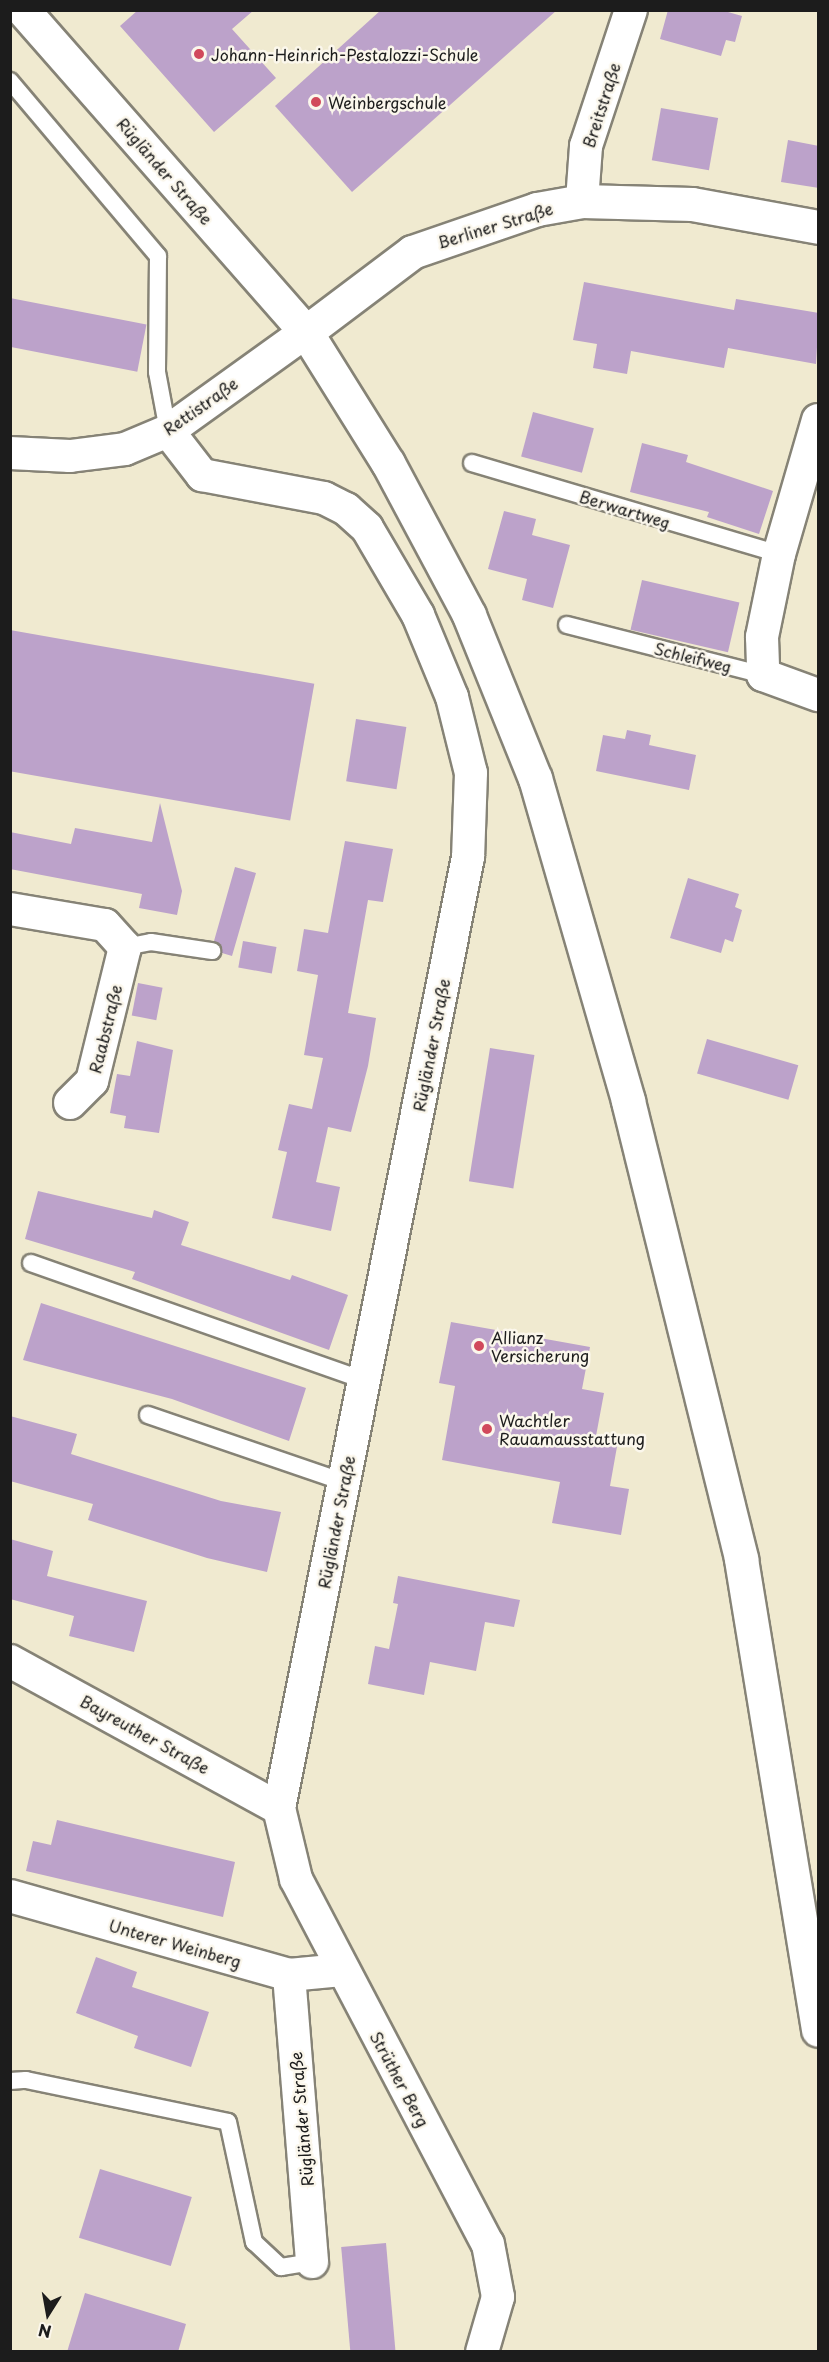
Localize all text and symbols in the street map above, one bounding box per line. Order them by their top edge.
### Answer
place label: Johann-Heinrich-Pestalozzi-Schule [211,44,478,64]
marker: Johann-Heinrich-Pestalozzi-Schule [192,47,206,61]
street label: Breitstraße [578,60,624,150]
place label: Weinbergschule [328,92,446,112]
marker: Weinbergschule [309,95,323,109]
street label: Rügländer Straße [113,113,217,229]
street label: Berliner Straße [435,198,555,252]
street label: Rettistraße [159,373,241,439]
street label: Berwartweg [577,486,673,532]
street label: Schleifweg [652,638,734,676]
street label: Rügländer Straße [409,976,453,1114]
street label: Raabstraße [85,983,125,1075]
place label: Allianz Versicherung [491,1327,589,1365]
marker: Allianz Versicherung [472,1339,486,1353]
place label: Wachtler Rauamausstattung [499,1410,645,1448]
marker: Wachtler Rauamausstattung [480,1422,494,1436]
street label: Rügländer Straße [314,1453,358,1591]
street label: Bayreuther Straße [77,1691,213,1777]
street label: Unterer Weinberg [106,1915,244,1971]
street label: Strüther Berg [367,2028,433,2130]
street label: Rügländer Straße [286,2050,316,2188]
north arrow [18,2284,78,2344]
text: N [36,2319,53,2345]

